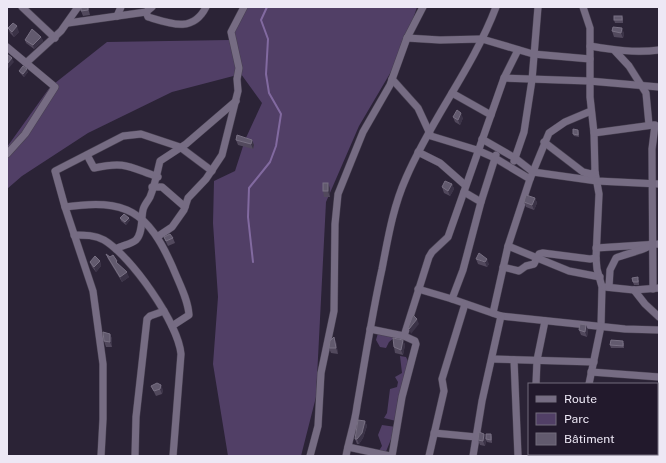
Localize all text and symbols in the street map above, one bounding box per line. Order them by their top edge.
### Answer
legend [528,383,658,455]
text: Route [564,392,597,406]
text: Parc [564,412,589,426]
text: Bâtiment [564,432,615,446]

